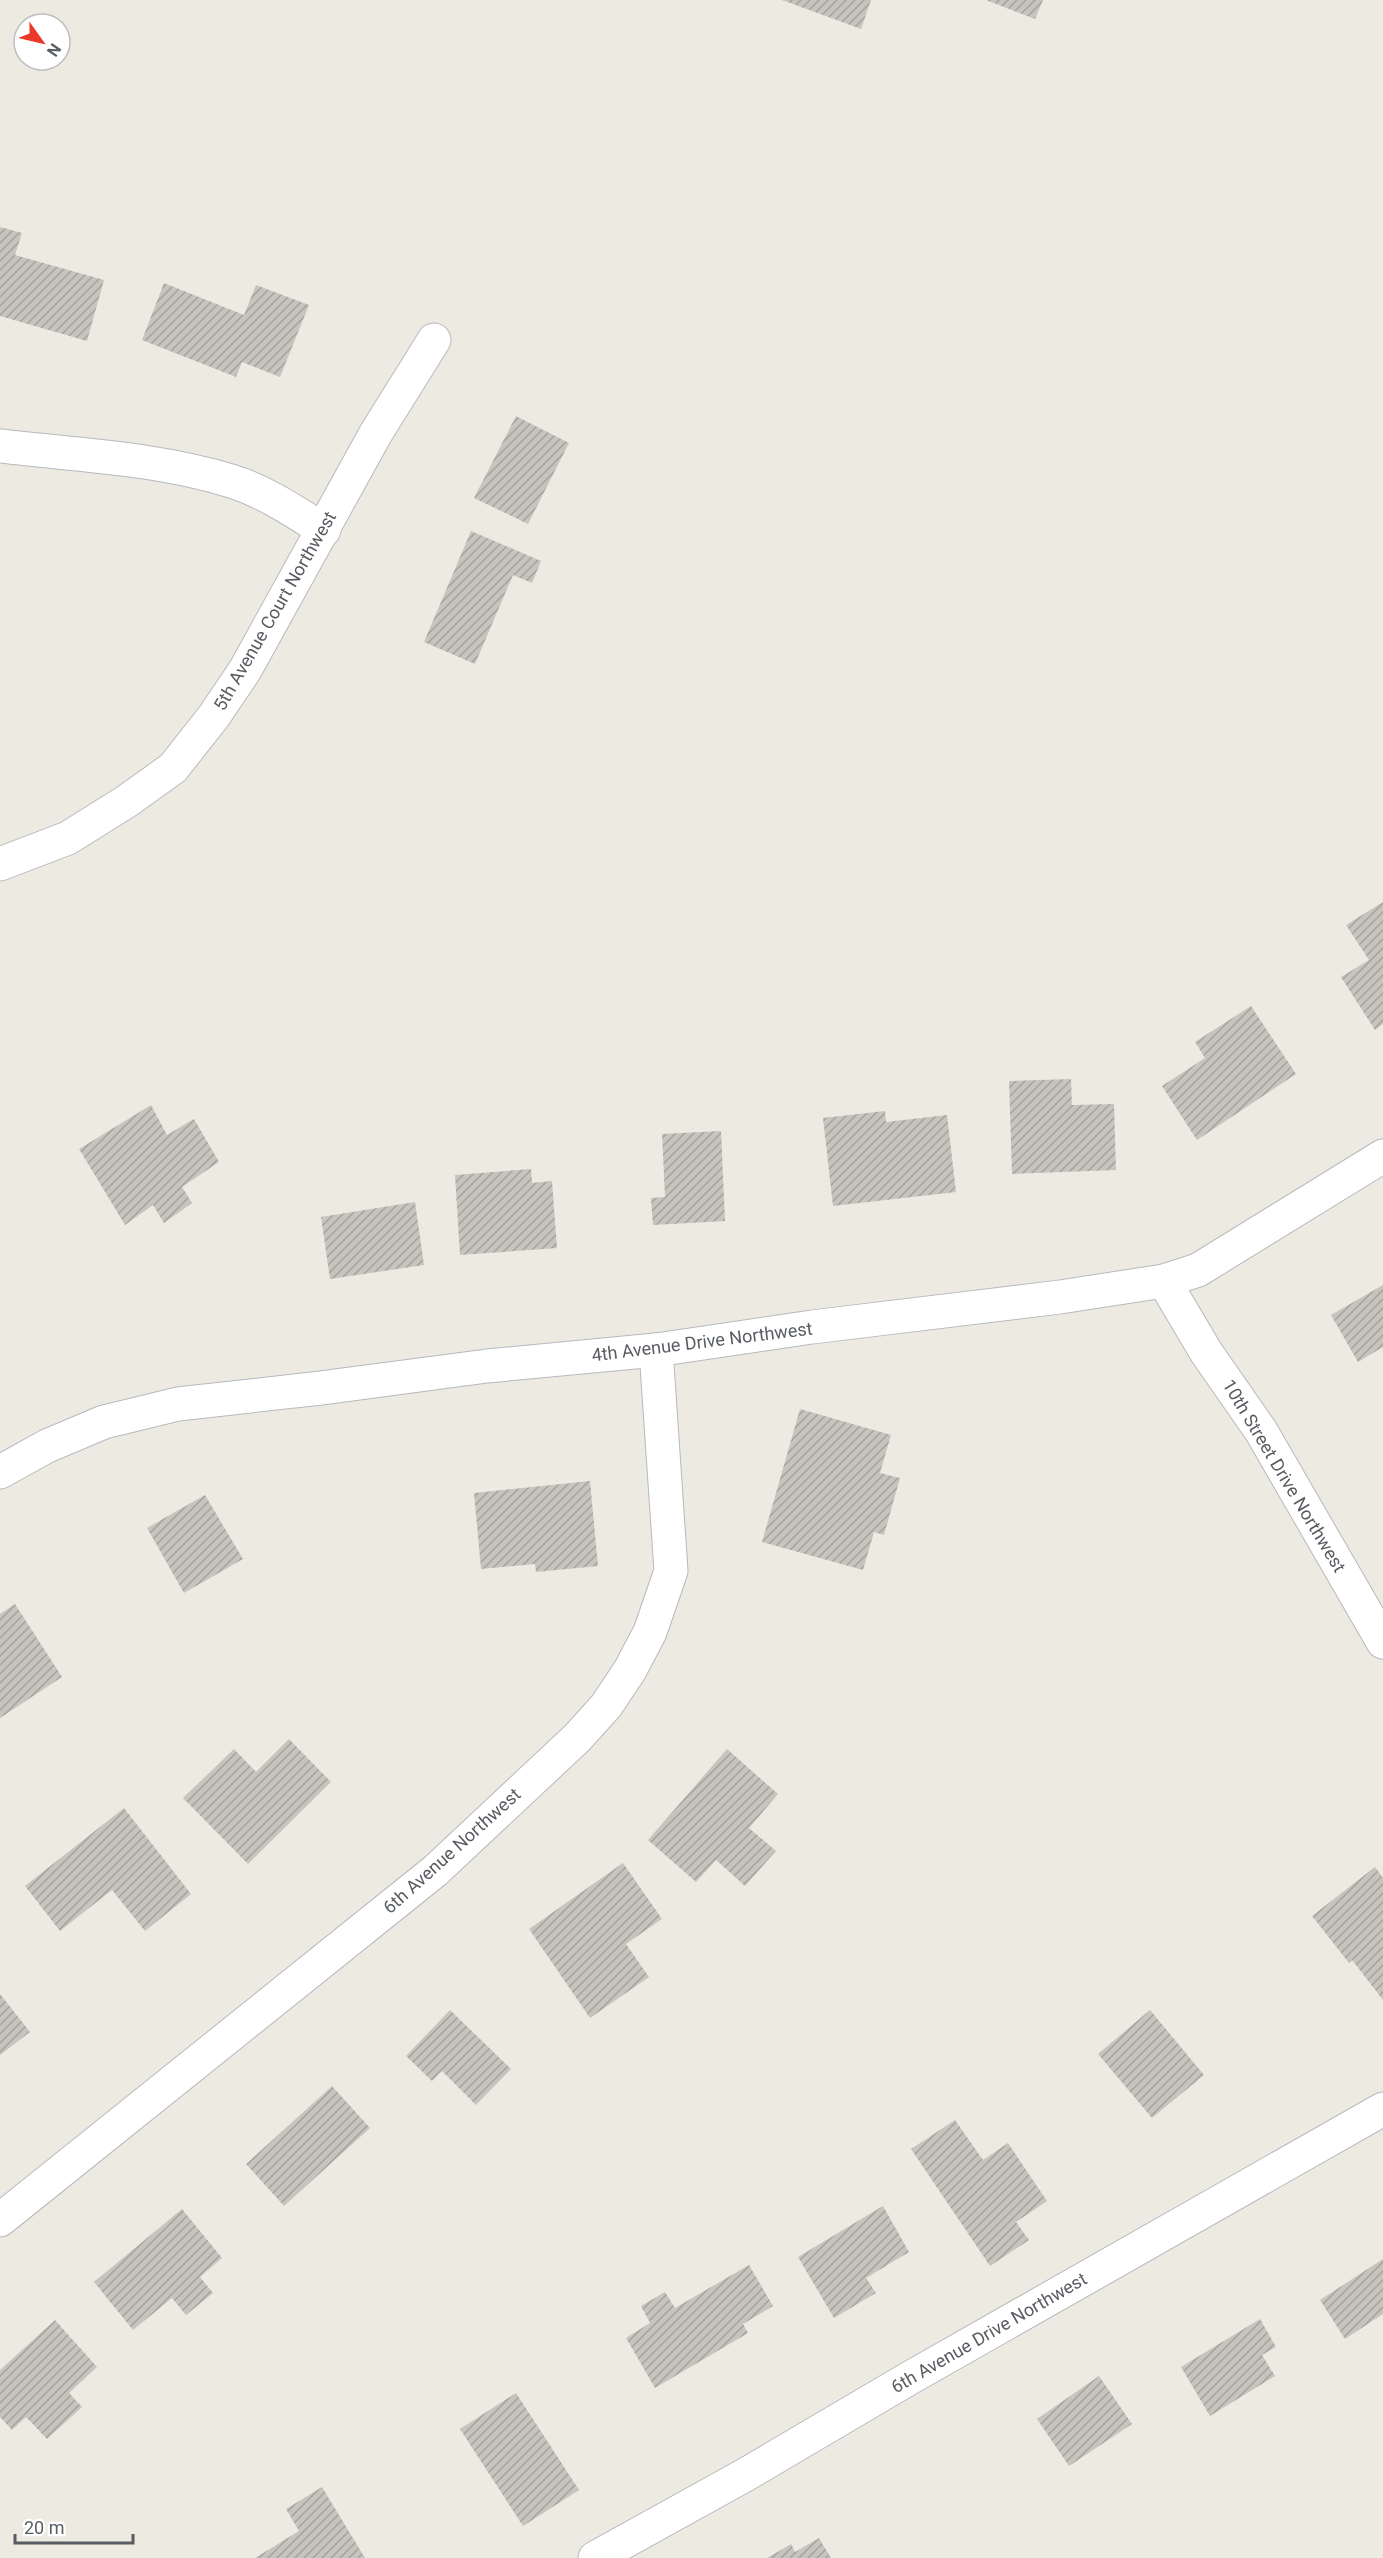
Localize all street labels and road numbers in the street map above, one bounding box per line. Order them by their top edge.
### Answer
street label: 5th Avenue Court Northwest [209,507,340,714]
street label: 4th Avenue Drive Northwest [590,1318,814,1365]
street label: 10th Street Drive Northwest [1219,1376,1350,1576]
street label: 6th Avenue Northwest [379,1783,525,1918]
street label: 6th Avenue Drive Northwest [887,2268,1090,2397]

